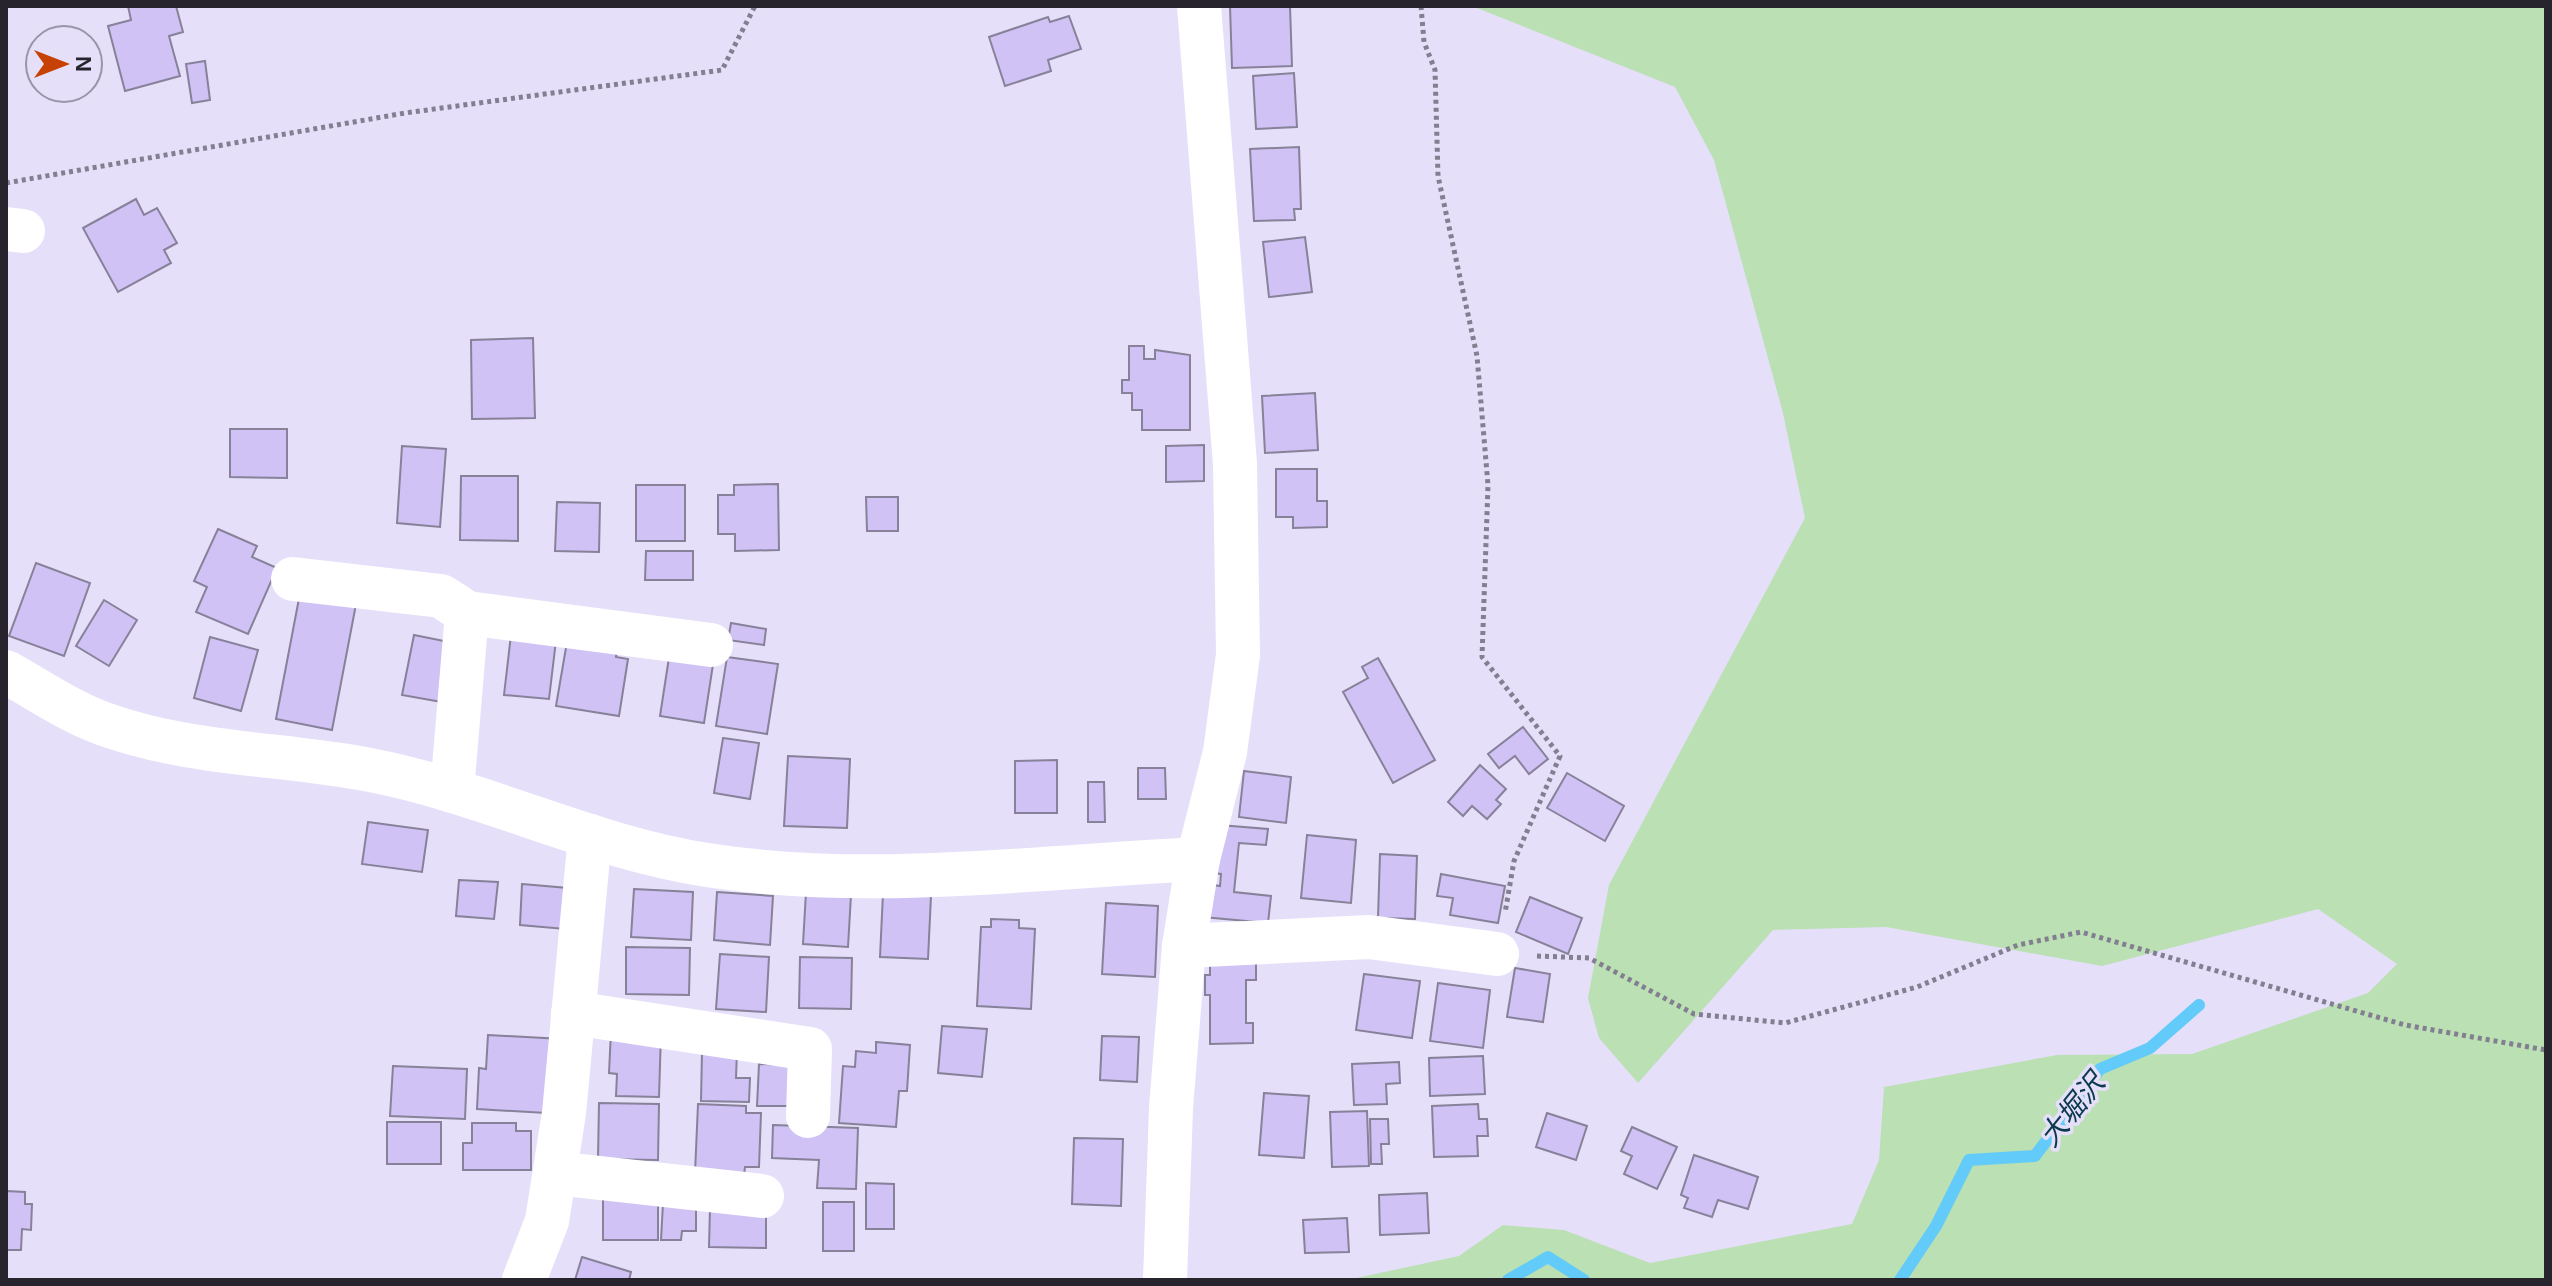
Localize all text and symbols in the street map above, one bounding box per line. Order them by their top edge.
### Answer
north arrow [24,24,104,104]
text: N [71,56,96,72]
water label: 大堀沢 [2034,1065,2113,1152]

